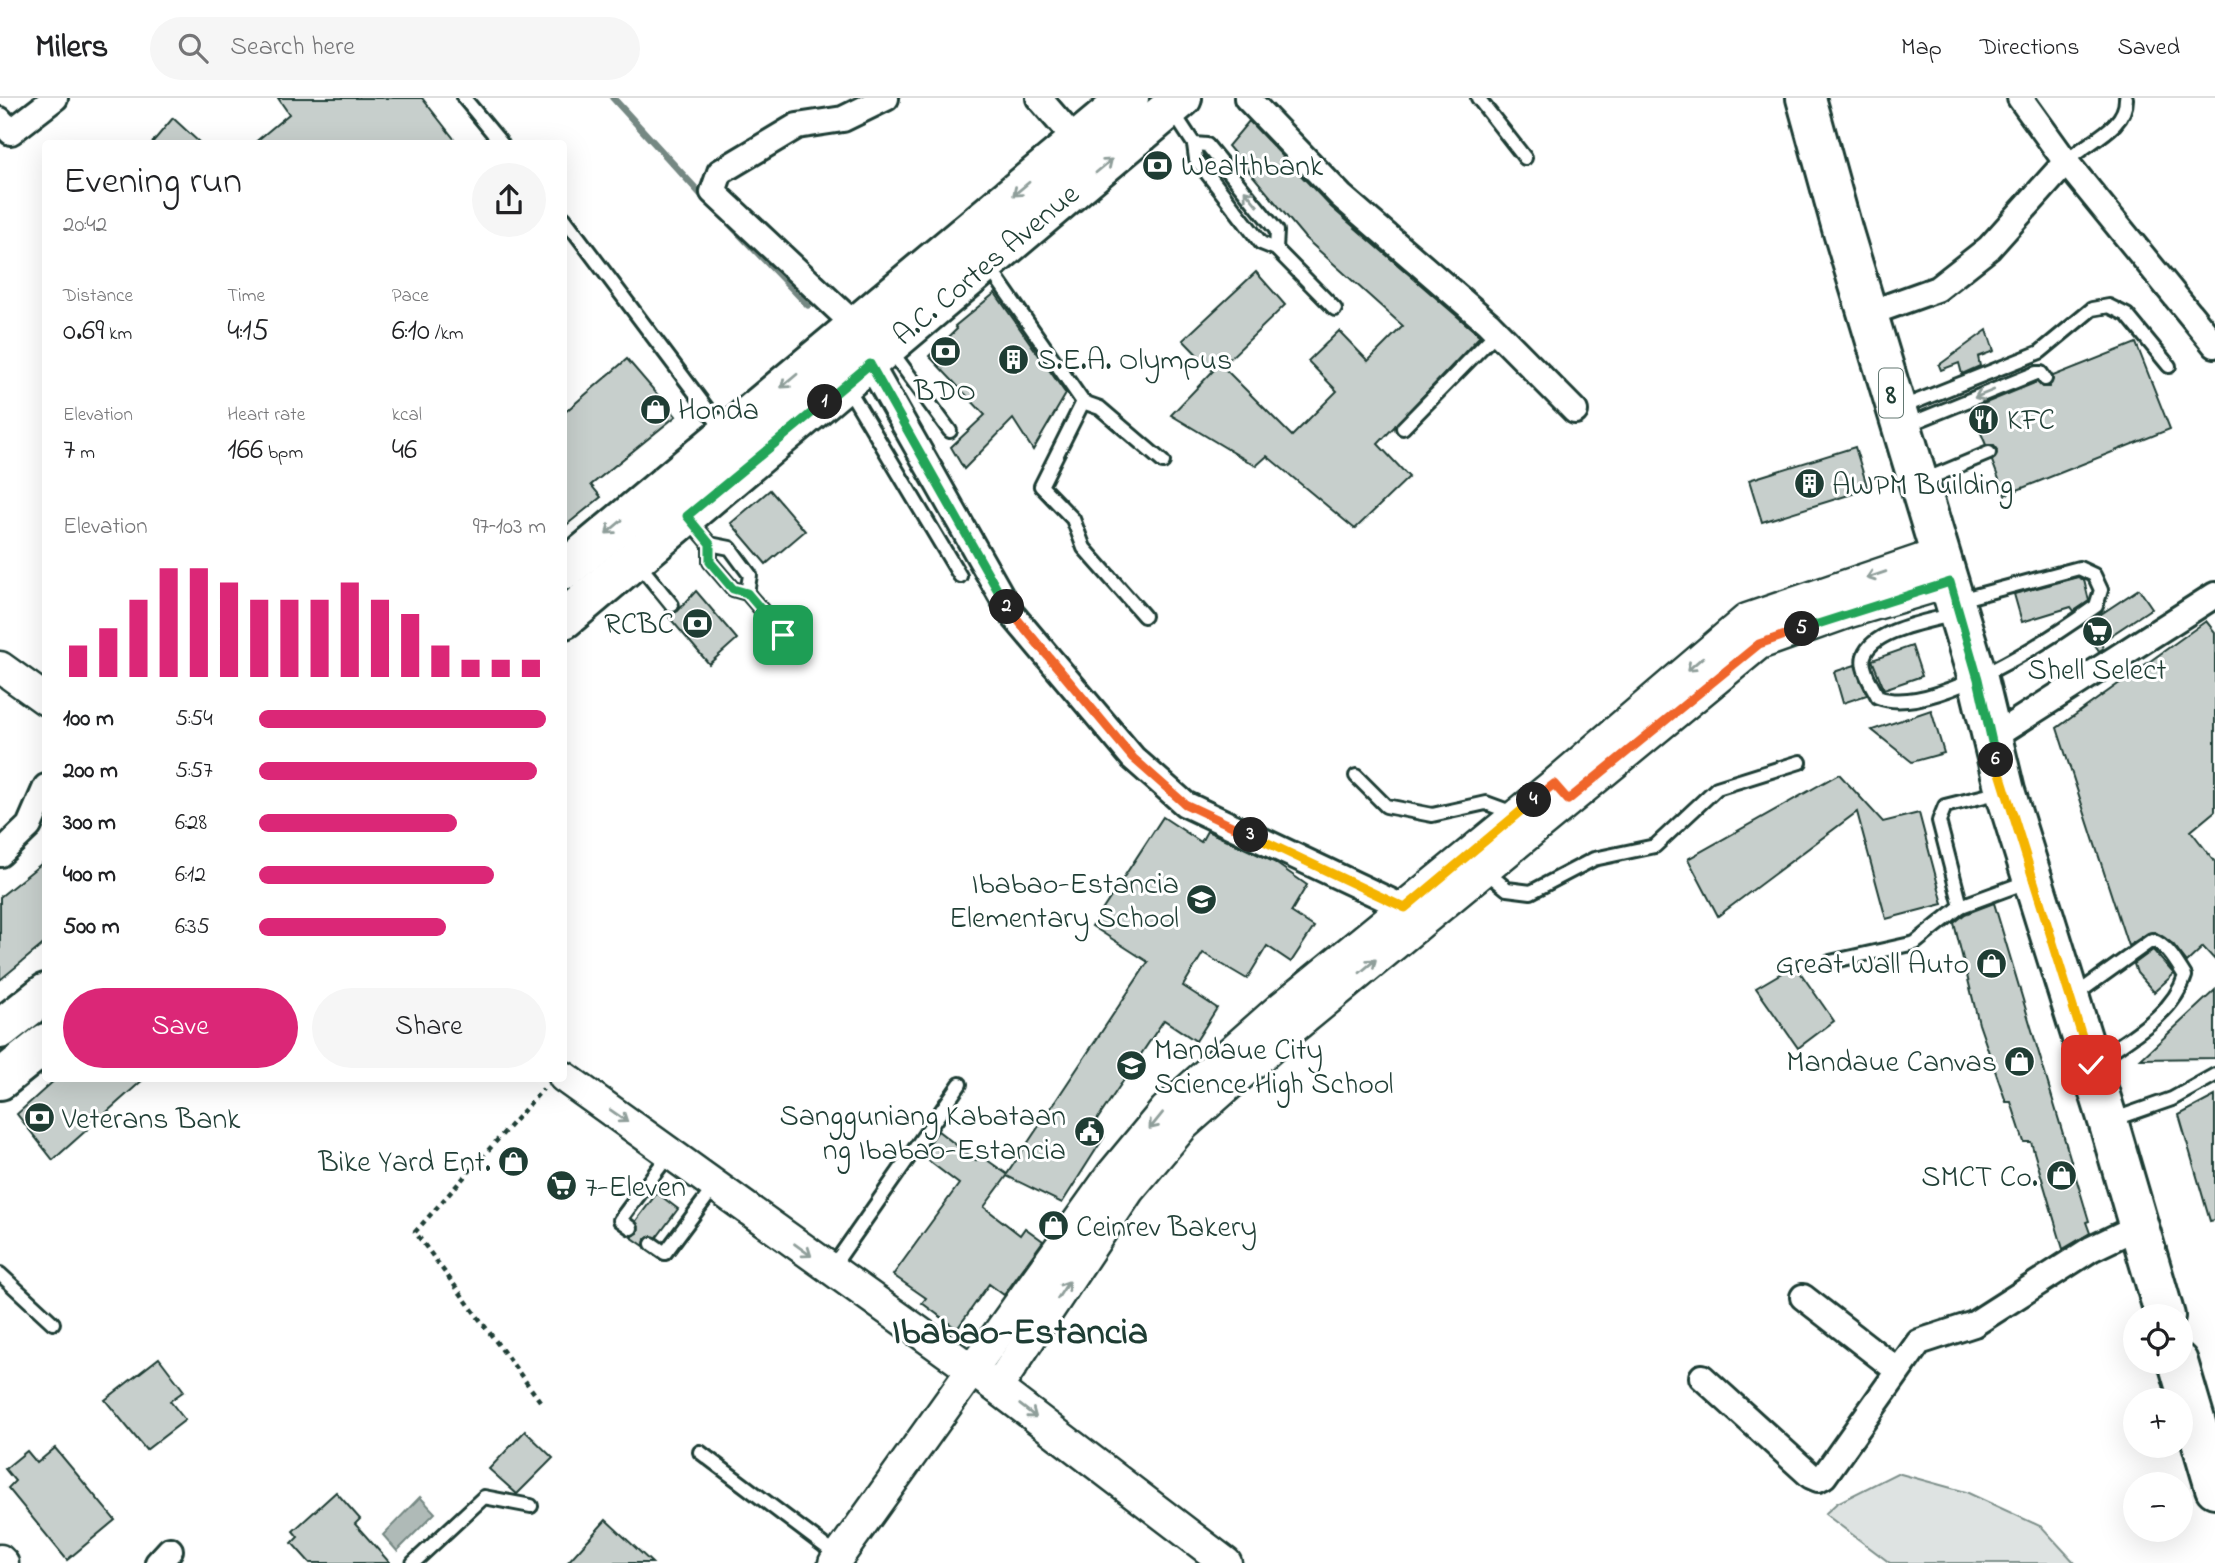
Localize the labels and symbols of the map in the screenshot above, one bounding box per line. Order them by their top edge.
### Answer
place label: Wealthbank [1181,146,1324,190]
bank icon: Wealthbank [1141,148,1175,182]
one-way arrow [1094,158,1112,174]
street label: A.C. Cortes Avenue [884,174,1091,358]
one-way arrow [1012,181,1030,197]
one-way arrow [1243,190,1258,208]
bank icon: BDO [928,335,962,369]
place label: S.E.A. Olympus [1037,340,1232,384]
building icon: S.E.A. Olympus [997,342,1031,376]
road number: 8 [1879,368,1903,418]
place label: BDO [913,371,976,415]
one-way arrow [781,374,799,389]
pin: 1 [808,384,842,420]
one-way arrow [1974,388,1995,401]
place label: Honda [678,390,759,434]
shop icon: Honda [638,392,672,426]
place label: KFC [2007,400,2055,444]
restaurant icon: KFC [1967,402,2001,436]
place label: AWPM Building [1832,465,2013,509]
building icon: AWPM Building [1792,467,1826,501]
one-way arrow [606,519,624,535]
one-way arrow [1866,570,1888,582]
pin: 2 [990,589,1024,624]
place label: RCBC [604,604,674,648]
pin [753,605,813,665]
bank icon: RCBC [680,606,714,640]
pin: 5 [1784,612,1820,646]
supermarket icon: Shell Select [2080,614,2114,648]
place label: Shell Select [2027,650,2167,694]
one-way arrow [1686,656,1704,672]
pin: 6 [1979,742,2014,778]
pin: 4 [1516,782,1552,818]
pin: 3 [1234,818,1268,852]
place label: Ibabao-Estancia Elementary School [949,864,1179,942]
school or university icon: Ibabao-Estancia Elementary School [1185,883,1219,917]
place label: Great Wall Auto [1775,944,1969,988]
shop icon: Great Wall Auto [1975,946,2009,980]
one-way arrow [1358,959,1376,974]
place label: Mandaue City Science High School [1154,1030,1394,1108]
pin [2061,1035,2121,1095]
place label: Mandaue Canvas [1786,1042,1997,1086]
shop icon: Mandaue Canvas [2003,1044,2037,1078]
school or university icon: Mandaue City Science High School [1114,1049,1148,1083]
place label: Sangguniang Kabataan ng Ibabao-Estancia [779,1096,1066,1174]
place label: Veterans Bank [61,1099,241,1143]
bank icon: Veterans Bank [22,1101,56,1135]
one-way arrow [609,1109,628,1123]
one-way arrow [1148,1111,1164,1129]
public building icon: Sangguniang Kabataan ng Ibabao-Estancia [1072,1115,1106,1149]
place label: Bike Yard Ent. [318,1142,491,1186]
shop icon: Bike Yard Ent. [497,1144,531,1178]
place label: SMCT Co. [1921,1157,2038,1201]
shop icon: SMCT Co. [2044,1159,2078,1193]
place label: 7-Eleven [585,1167,686,1211]
supermarket icon: 7-Eleven [545,1169,579,1203]
place label: Ceinrev Bakery [1076,1207,1257,1251]
shop icon: Ceinrev Bakery [1036,1209,1070,1243]
one-way arrow [794,1242,813,1257]
one-way arrow [1055,1281,1070,1300]
district label: Ibabao-Estancia [892,1307,1148,1361]
one-way arrow [1018,1404,1037,1419]

